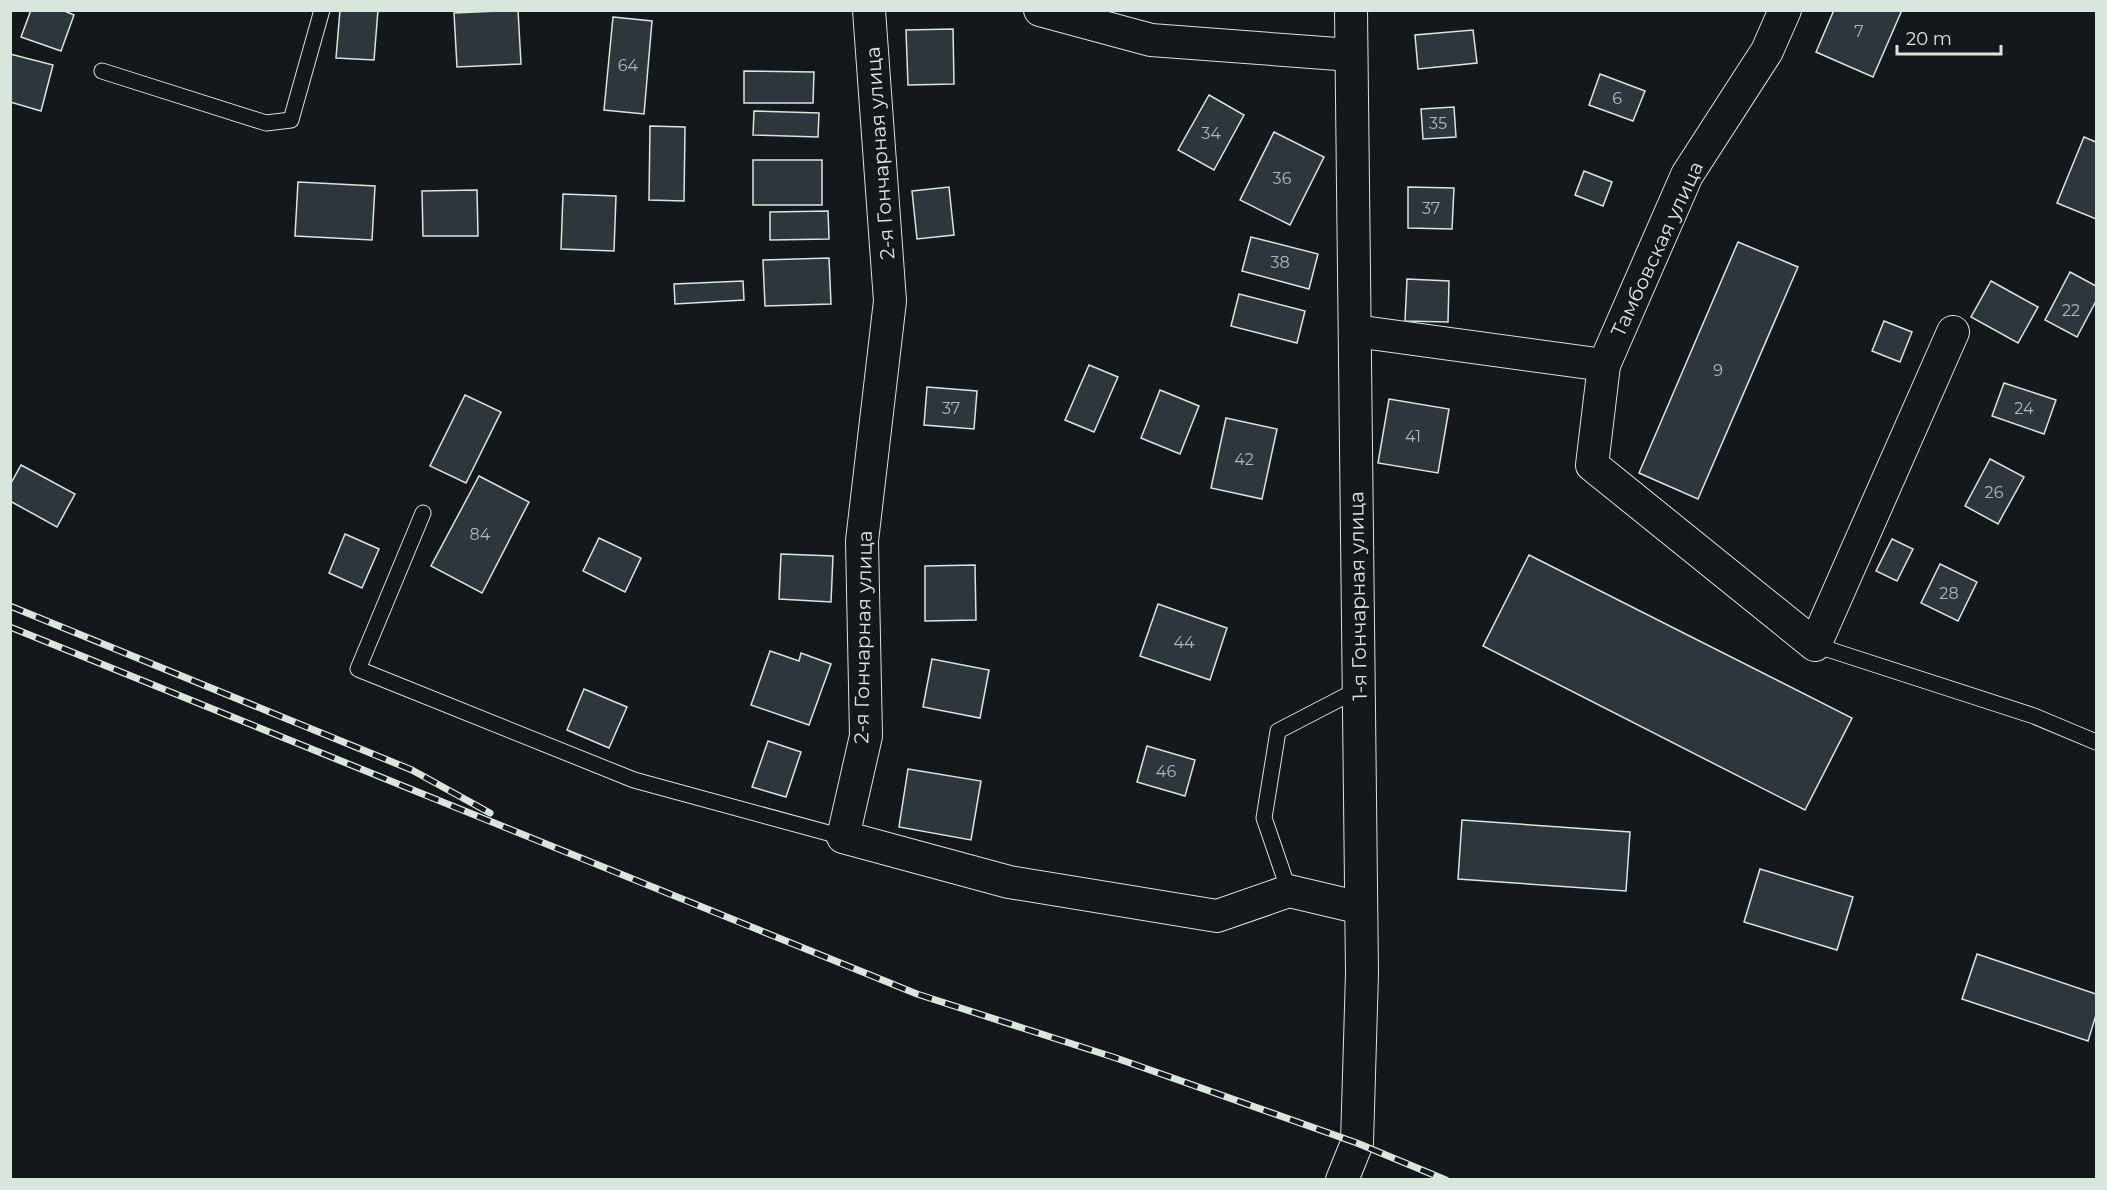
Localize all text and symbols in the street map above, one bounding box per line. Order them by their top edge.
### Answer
scale bar [1897,18,2000,56]
house number: 7 [1854,22,1864,41]
text: 20 m [1906,28,1952,50]
street label: 2-я Гончарная улица [861,46,899,260]
house number: 64 [618,56,639,75]
house number: 6 [1612,89,1622,108]
house number: 35 [1429,114,1447,133]
house number: 34 [1201,124,1221,143]
street label: Тамбовская улица [1606,157,1708,341]
house number: 36 [1273,169,1292,188]
house number: 37 [1422,199,1440,218]
house number: 38 [1270,253,1290,272]
house number: 22 [2062,301,2080,320]
house number: 9 [1713,361,1723,380]
house number: 37 [942,399,960,418]
house number: 24 [2014,399,2034,418]
house number: 41 [1405,427,1421,446]
house number: 42 [1234,450,1254,469]
house number: 26 [1985,483,2004,502]
street label: 1-я Гончарная улица [1344,491,1372,701]
house number: 84 [470,525,491,544]
street label: 2-я Гончарная улица [849,530,877,744]
house number: 28 [1939,584,1959,603]
house number: 44 [1173,633,1195,652]
house number: 46 [1156,762,1176,781]

